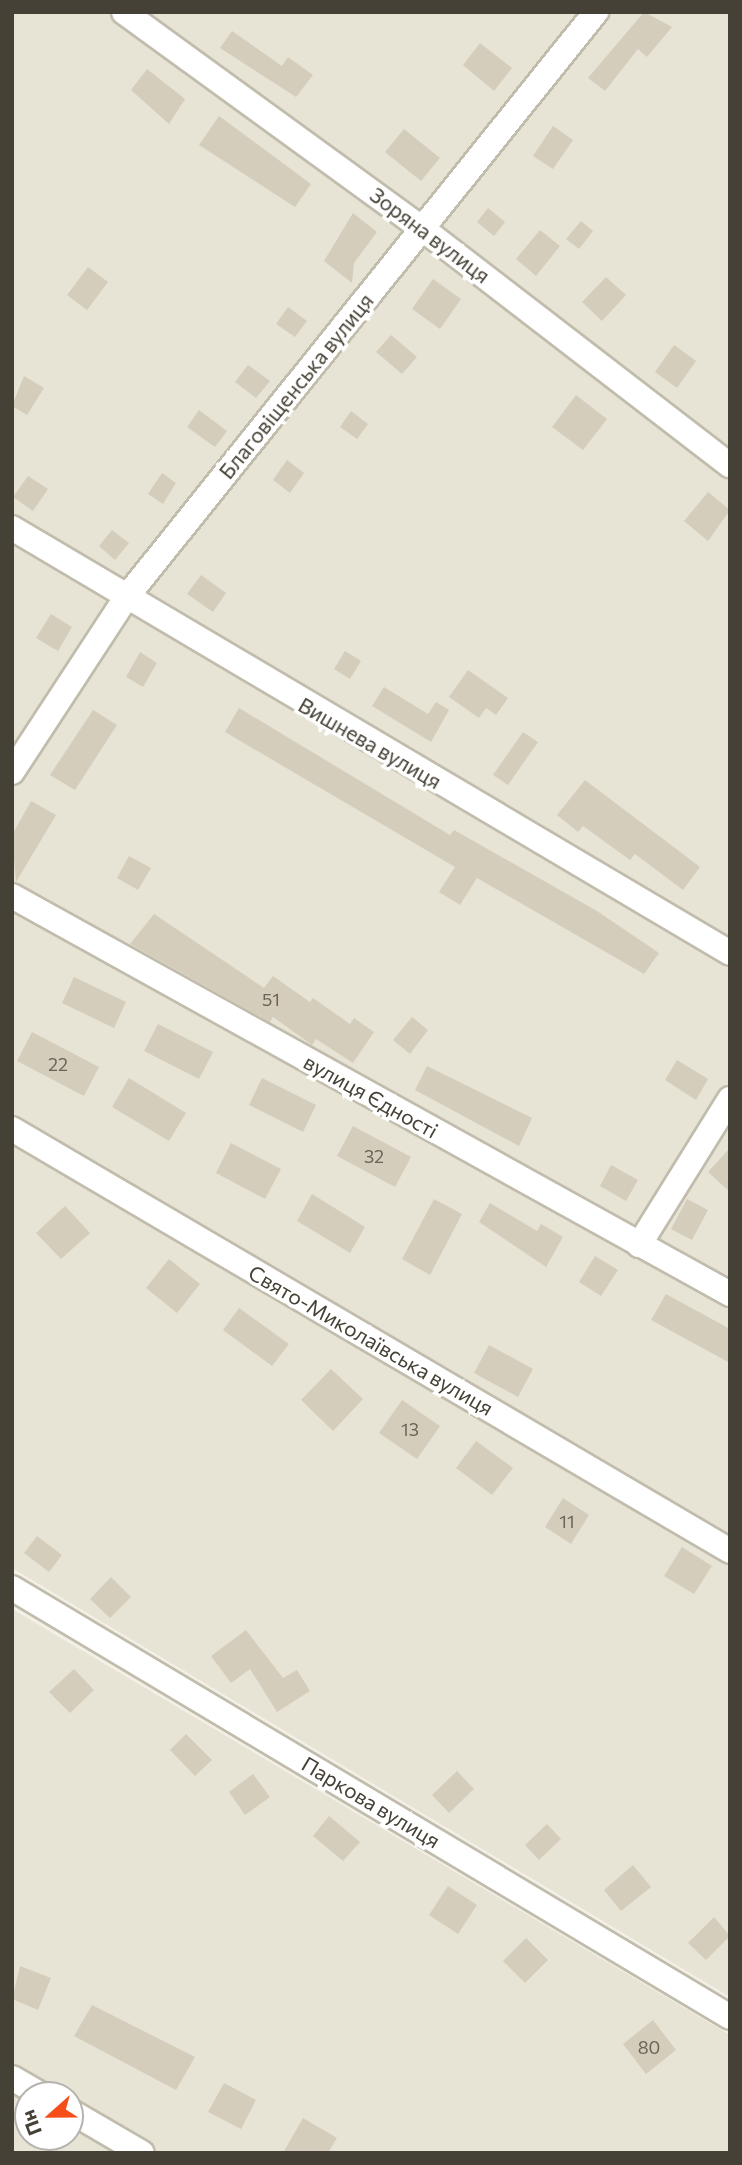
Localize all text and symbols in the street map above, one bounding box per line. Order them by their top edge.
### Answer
street label: Зоряна вулиця [365,182,495,288]
street label: Благовіщенська вулиця [213,288,379,484]
street label: Вишнева вулиця [294,692,446,794]
house number: 51 [262,988,280,1010]
street label: вулиця Єдності [299,1049,443,1143]
house number: 22 [48,1053,68,1075]
house number: 32 [364,1145,384,1167]
street label: Свято-Миколаївська вулиця [244,1259,498,1421]
house number: 13 [401,1418,419,1440]
house number: 11 [559,1510,575,1532]
street label: Паркова вулиця [297,1751,445,1853]
house number: 80 [638,2036,660,2058]
north arrow [14,2081,84,2151]
text: Пн [16,2107,46,2139]

